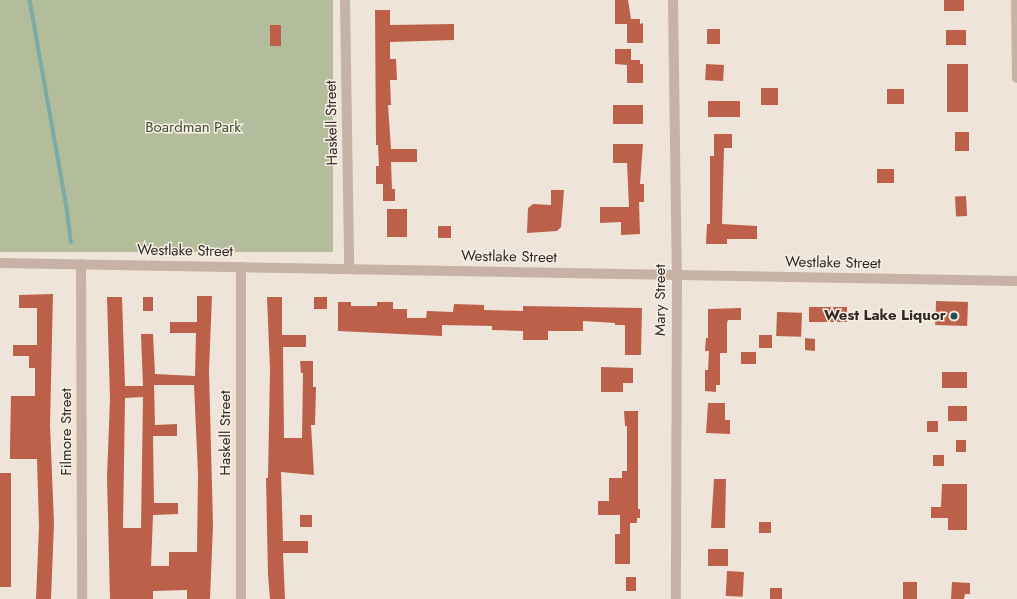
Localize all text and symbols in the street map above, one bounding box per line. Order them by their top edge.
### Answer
street label: Haskell Street [322,80,342,166]
park label: Boardman Park [145,119,241,137]
street label: Westlake Street [137,241,233,261]
street label: Westlake Street [461,247,557,267]
street label: Westlake Street [785,253,881,273]
street label: Mary Street [652,264,670,336]
place label: West Lake Liquor [824,307,946,325]
marker: West Lake Liquor [949,311,959,321]
street label: Filmore Street [58,388,76,476]
street label: Haskell Street [217,390,235,476]

